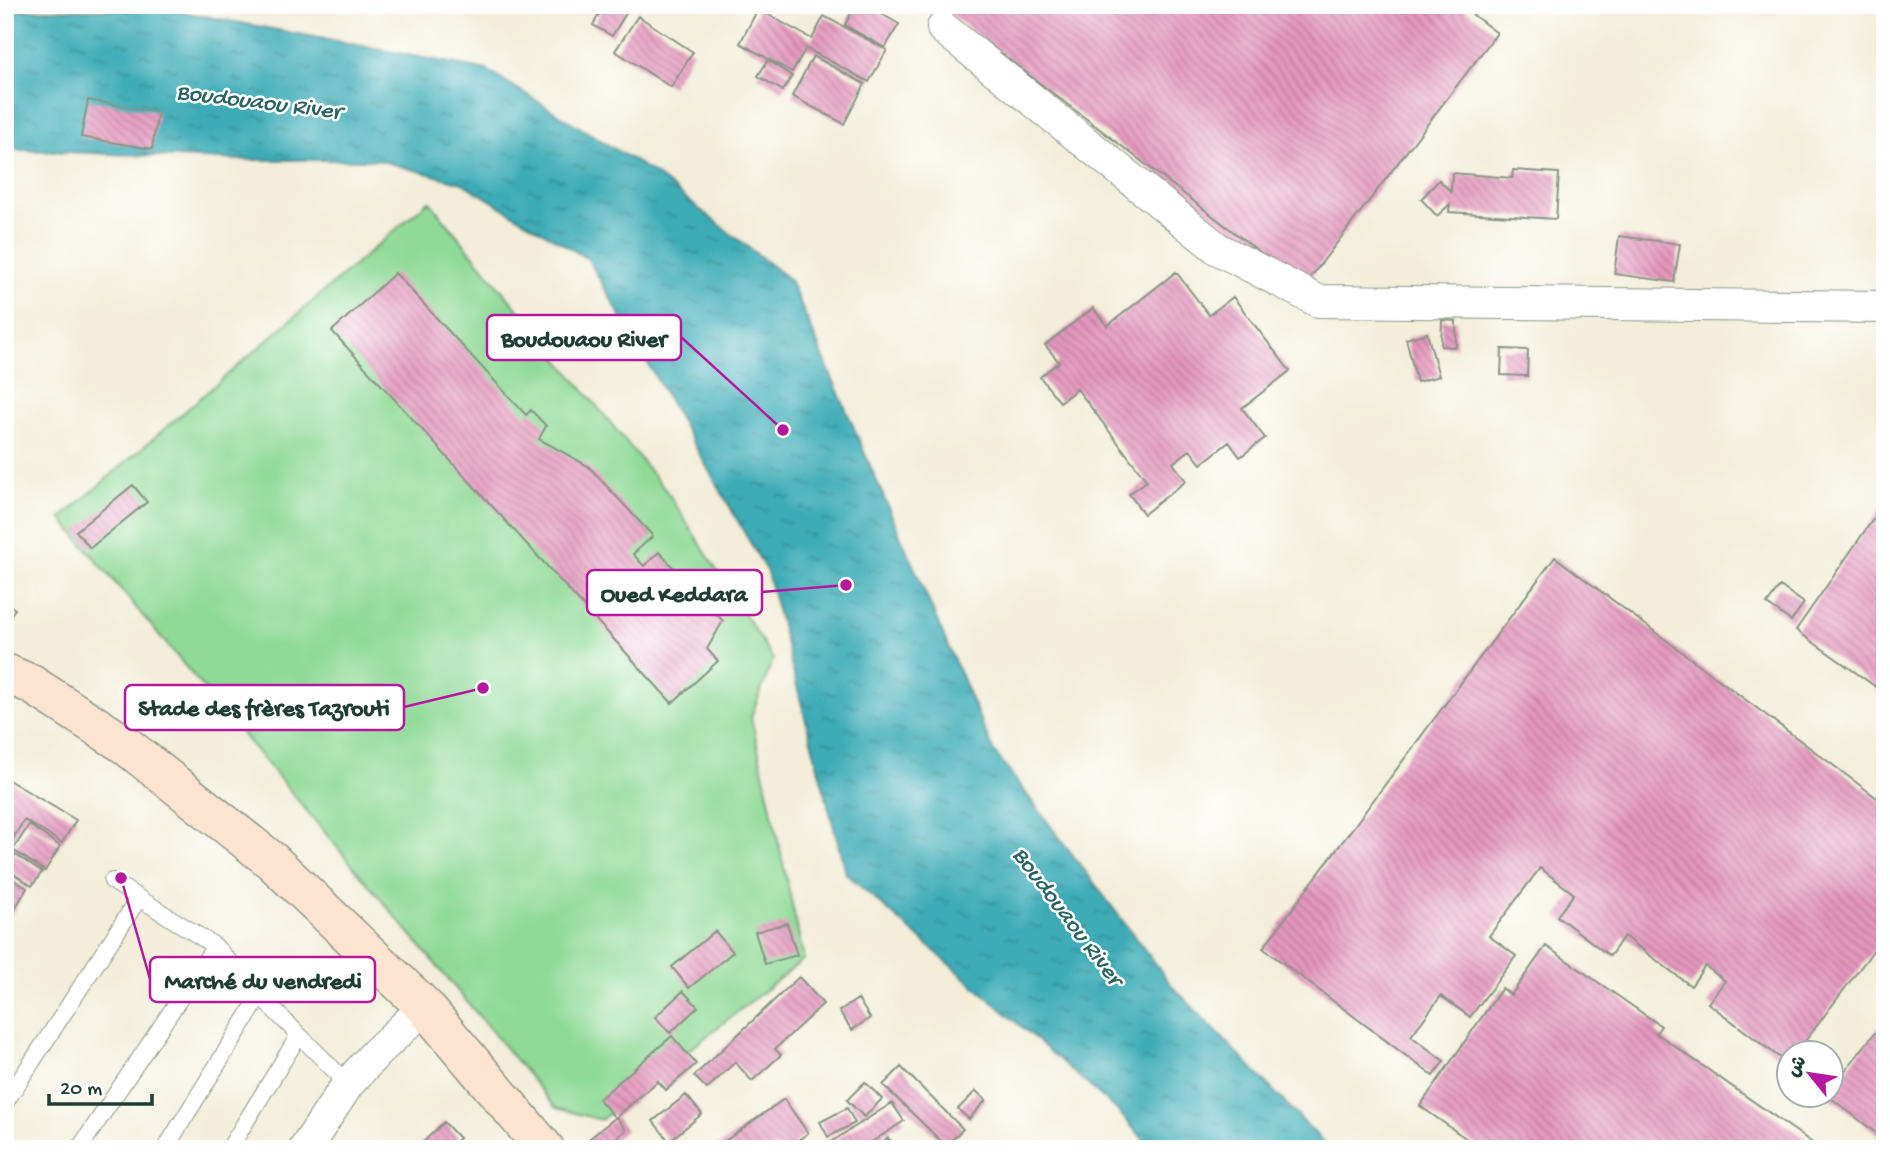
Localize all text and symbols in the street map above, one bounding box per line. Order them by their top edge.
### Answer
water label: Boudouaou River [175,79,347,129]
callout: Boudouaou River [487,315,681,360]
text: Boudouaou River [500,327,669,356]
callout: Oued Keddara [587,570,762,615]
text: Oued Keddara [601,582,749,611]
callout: Stade des frères Tazrouti [125,685,404,730]
text: Stade des frères Tazrouti [138,696,390,725]
water label: Boudouaou River [1005,842,1130,996]
callout: Marché du vendredi [150,957,375,1002]
text: Marché du vendredi [164,969,362,998]
north arrow [1774,1038,1844,1108]
text: ش [1783,1052,1814,1082]
scale bar [49,1063,152,1107]
text: 20 m [60,1078,102,1103]

